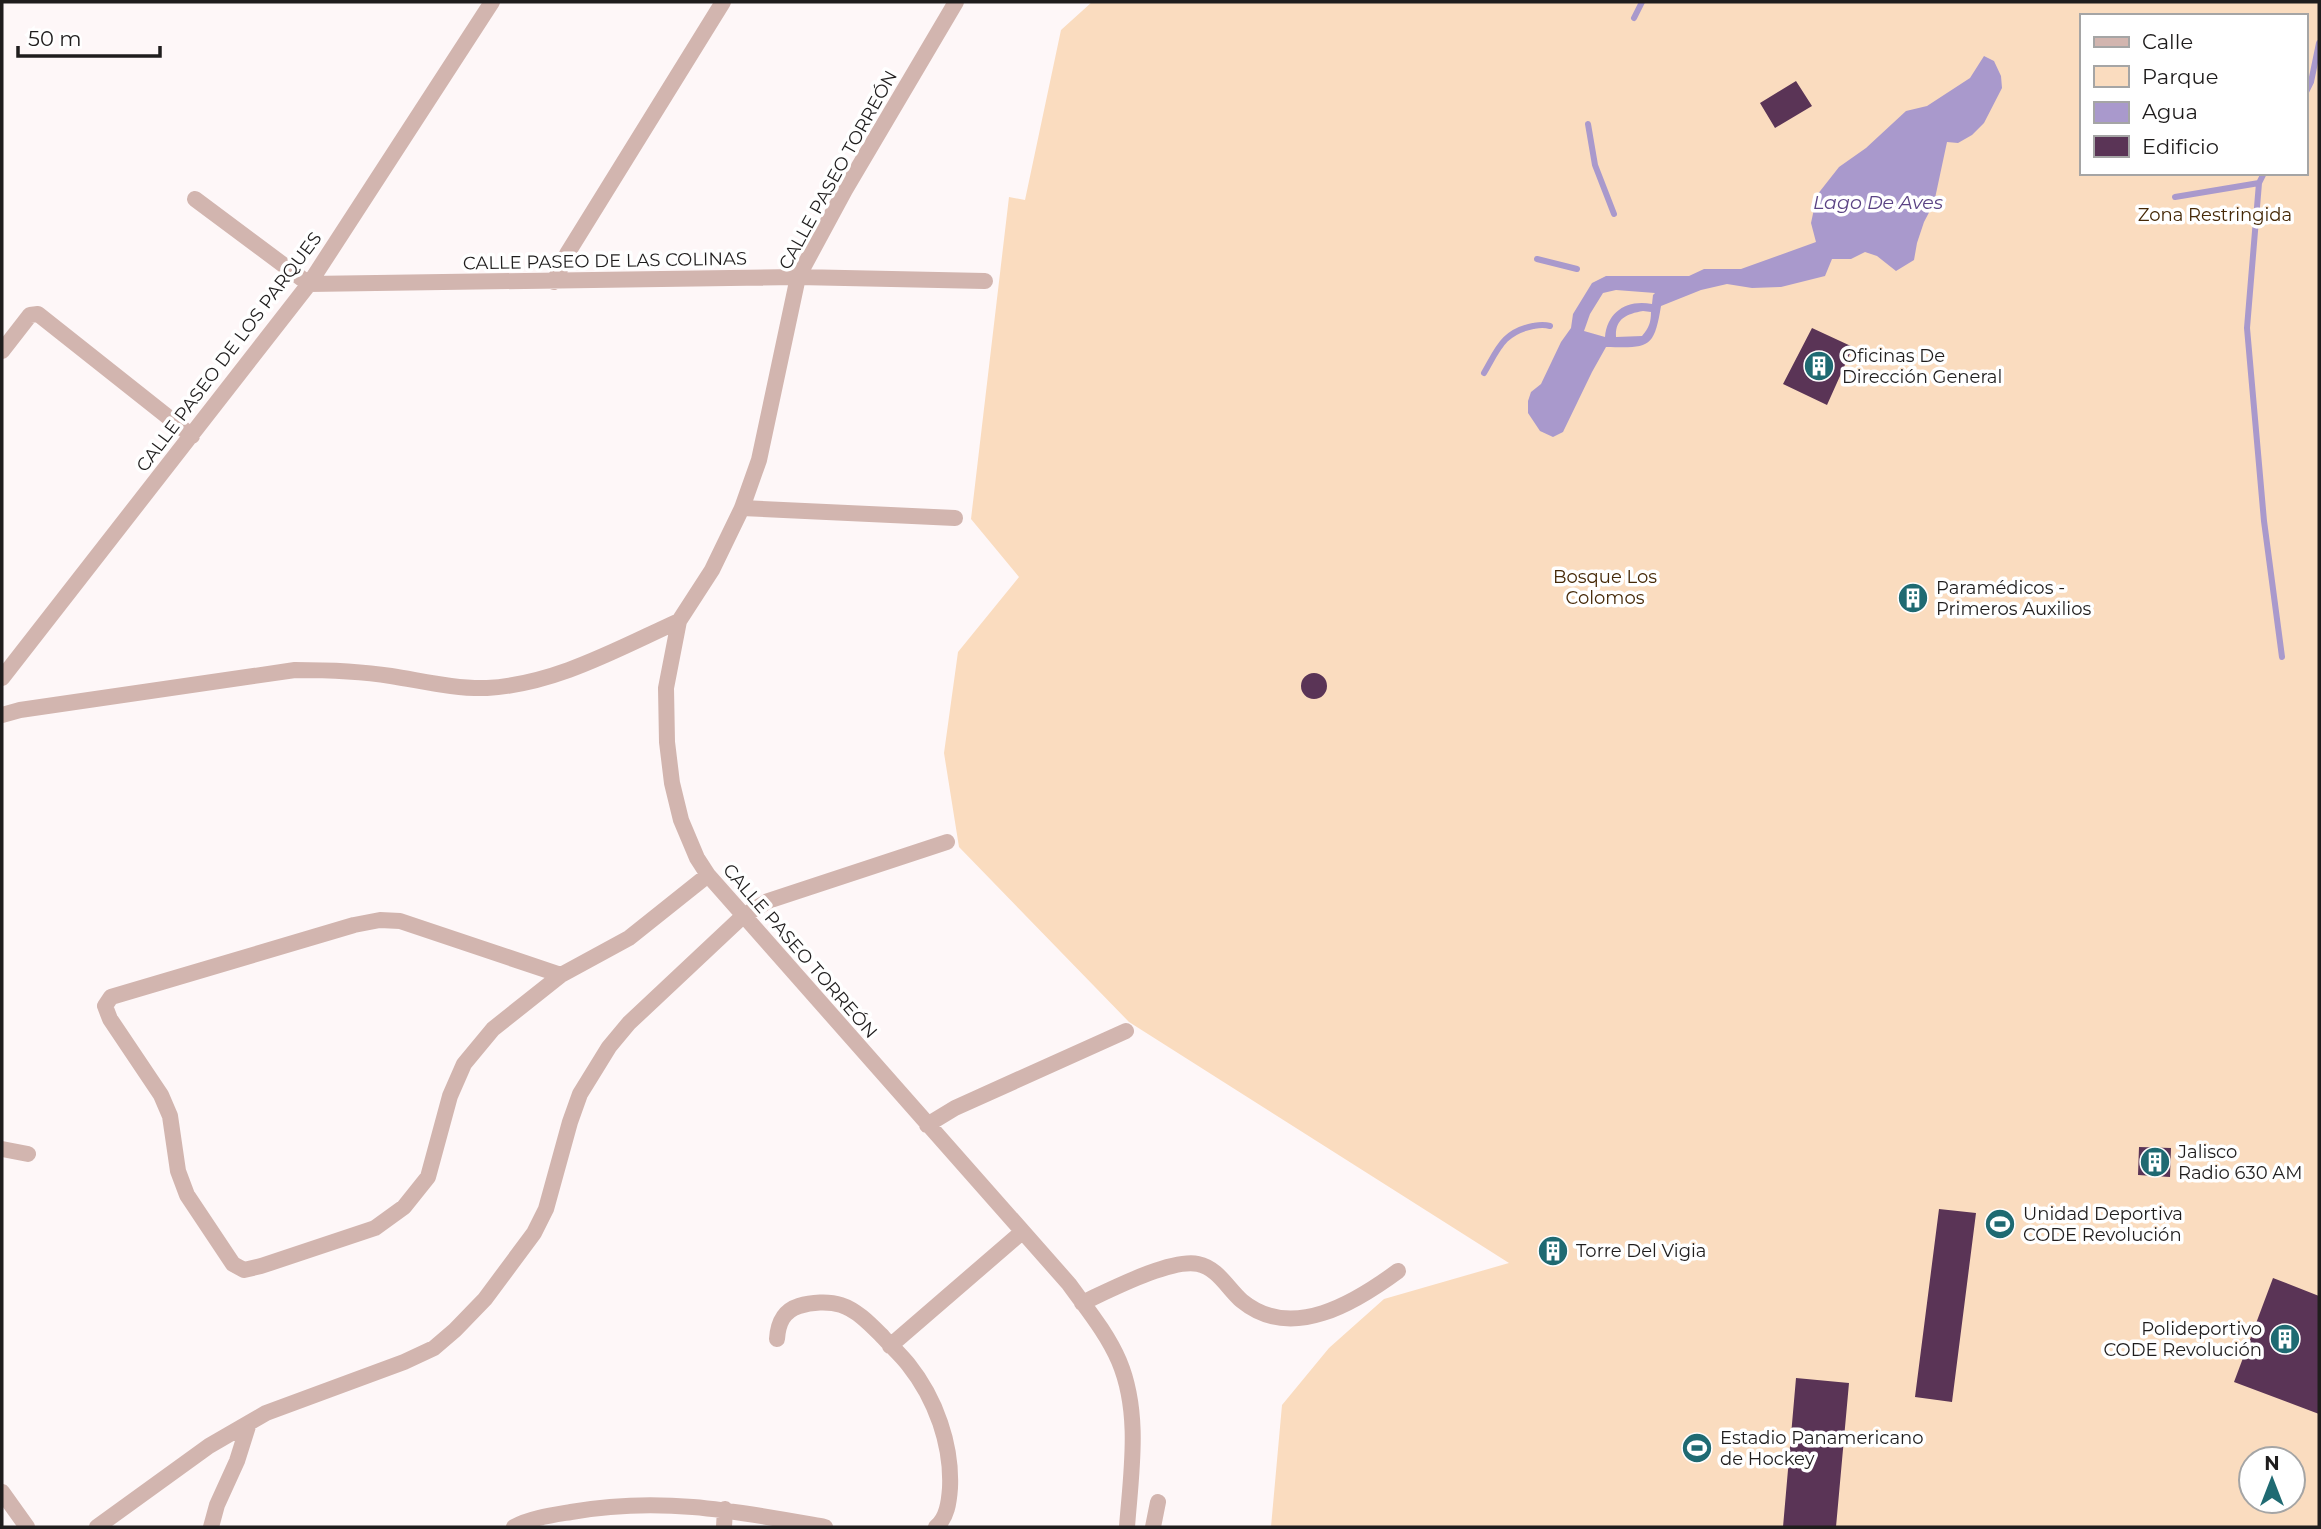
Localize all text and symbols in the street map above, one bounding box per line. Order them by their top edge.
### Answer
scale bar [18,14,159,58]
legend [2080,14,2307,175]
text: 50 m [28,26,82,51]
text: Calle [2142,29,2193,54]
text: Parque [2142,64,2218,89]
street label: CALLE PASEO TORREÓN [774,67,902,273]
text: Agua [2142,99,2198,124]
text: Edificio [2142,134,2219,159]
water label: Lago De Aves [1813,191,1943,214]
park label: Zona Restringida [2138,204,2292,226]
street label: CALLE PASEO DE LOS PARQUES [132,228,326,476]
street label: CALLE PASEO DE LAS COLINAS [463,248,747,274]
place label: Oficinas De Dirección General [1842,345,2002,388]
building icon: Oficinas De Dirección General [1802,349,1836,383]
park label: Bosque Los Colomos [1553,566,1657,609]
place label: Paramédicos - Primeros Auxilios [1936,577,2091,620]
building icon: Paramédicos - Primeros Auxilios [1896,581,1930,615]
street label: CALLE PASEO TORREÓN [718,859,882,1043]
place label: Jalisco Radio 630 AM [2177,1141,2302,1184]
building icon: Jalisco Radio 630 AM [2138,1145,2172,1179]
place label: Unidad Deportiva CODE Revolución [2023,1203,2183,1246]
sports icon: Unidad Deportiva CODE Revolución [1983,1207,2017,1241]
building icon: Torre Del Vigia [1536,1234,1570,1268]
place label: Torre Del Vigia [1576,1240,1706,1262]
place label: Polideportivo CODE Revolución [2103,1318,2262,1361]
building icon: Polideportivo CODE Revolución [2268,1322,2302,1356]
place label: Estadio Panamericano de Hockey [1720,1427,1923,1470]
sports icon: Estadio Panamericano de Hockey [1680,1431,1714,1465]
north arrow [2237,1445,2307,1515]
text: N [2264,1452,2280,1475]

